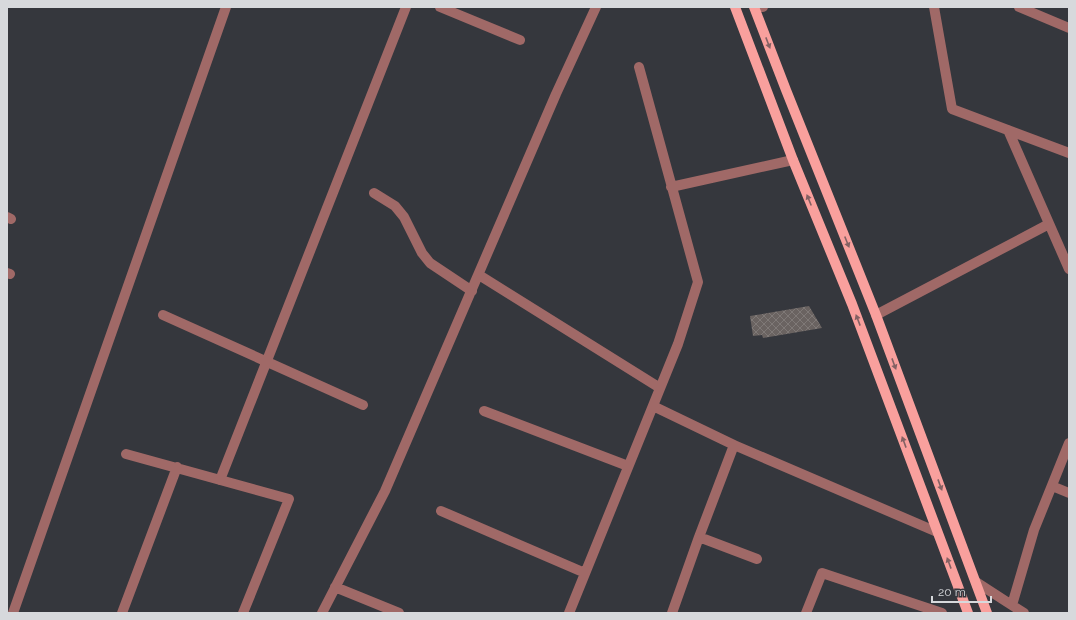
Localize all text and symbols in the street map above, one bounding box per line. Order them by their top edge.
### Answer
one-way arrow [766,38,772,50]
one-way arrow [806,194,812,205]
one-way arrow [845,237,851,249]
one-way arrow [855,313,861,325]
one-way arrow [892,358,898,370]
one-way arrow [901,435,907,447]
one-way arrow [937,480,943,492]
one-way arrow [946,557,952,569]
scale bar [932,578,991,604]
text: 20 m [938,585,966,599]

